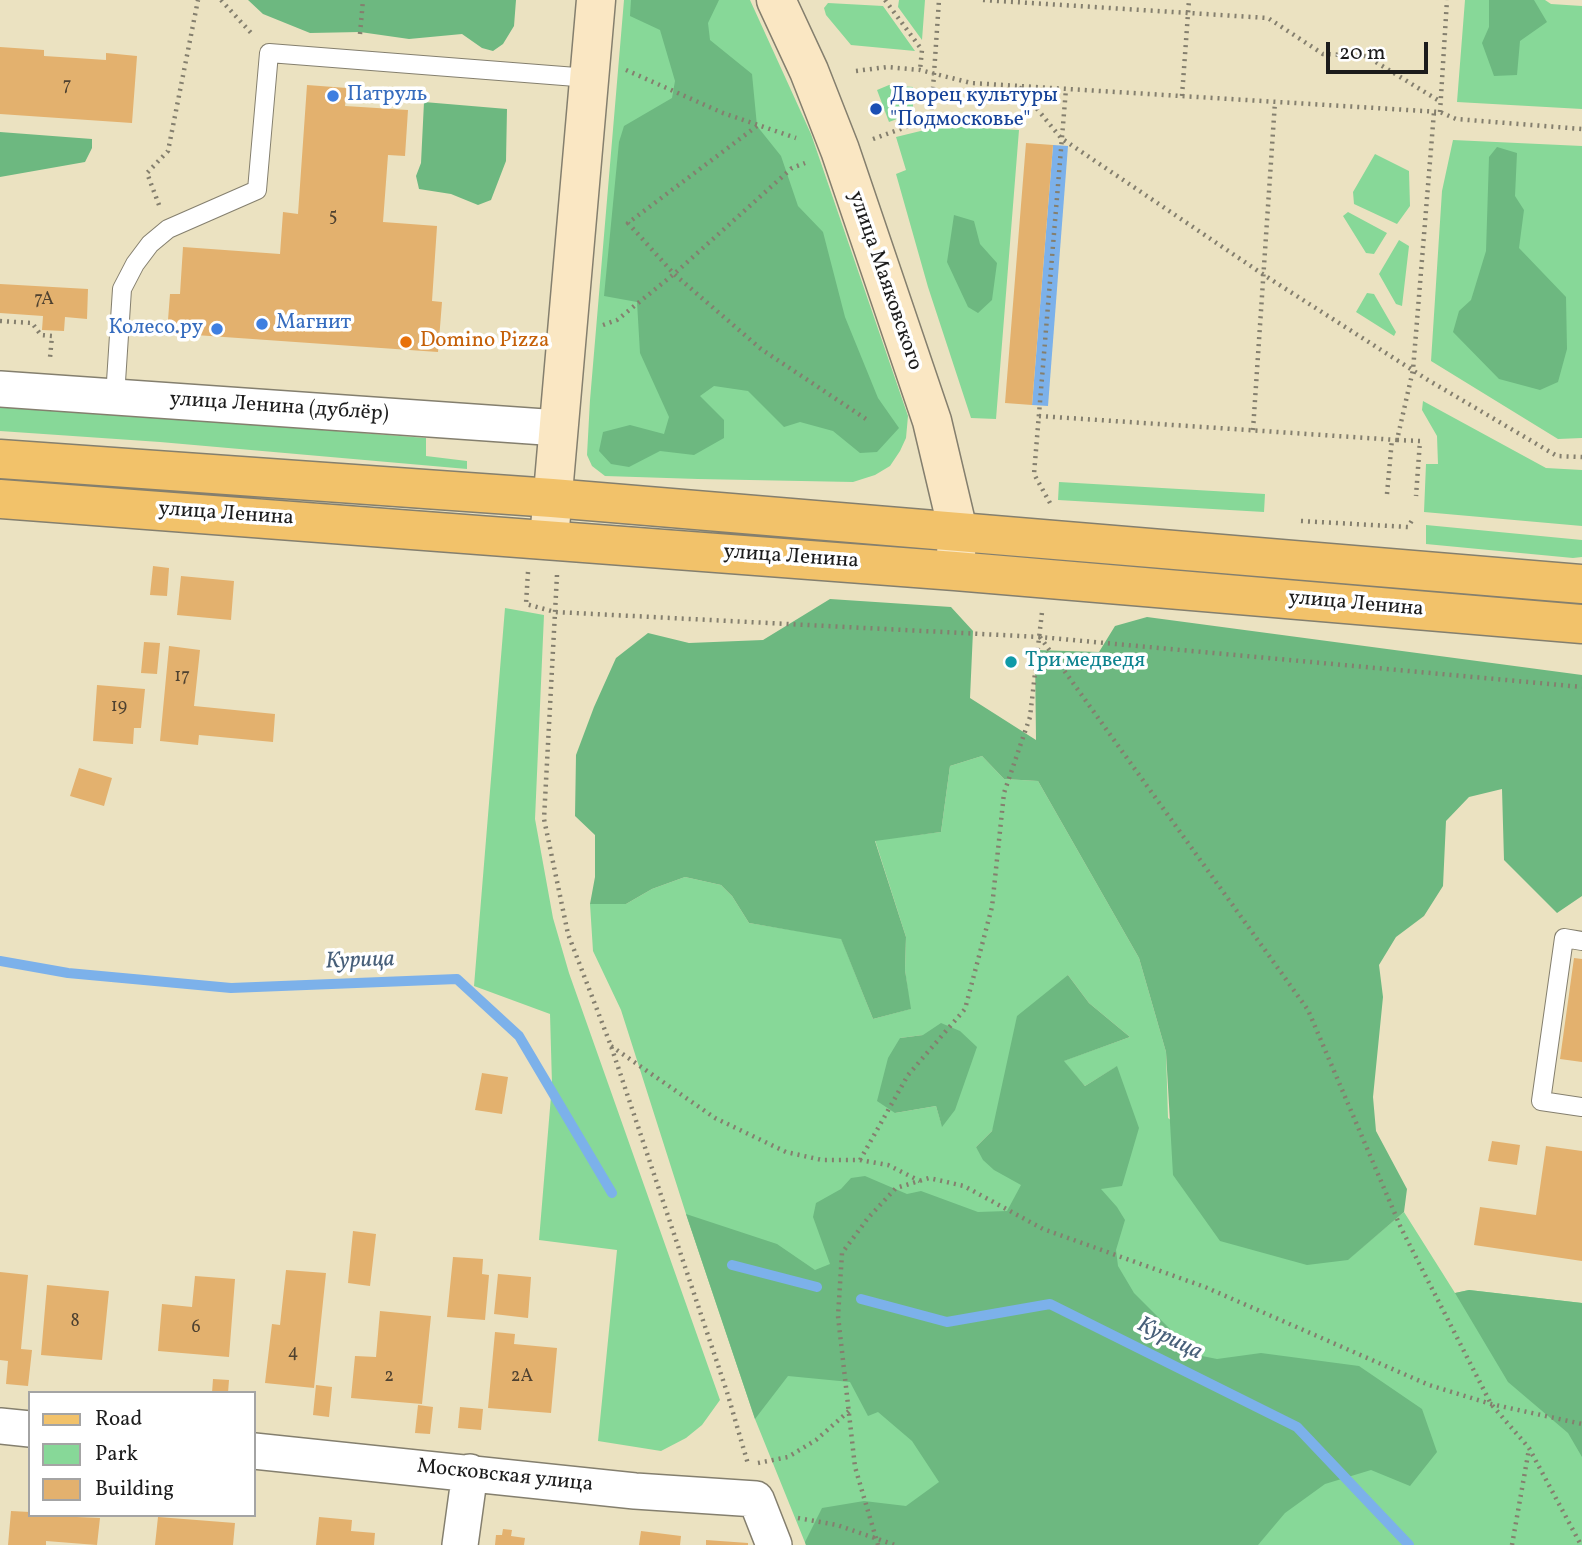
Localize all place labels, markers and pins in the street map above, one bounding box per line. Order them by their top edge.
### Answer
place label: Патруль [347,83,427,109]
place label: Дворец культуры "Подмосковье" [890,84,1058,134]
marker: Патруль [325,88,341,104]
marker: Дворец культуры "Подмосковье" [868,101,884,117]
place label: Магнит [276,311,351,337]
place label: Колесо.ру [109,316,203,342]
marker: Магнит [254,316,270,332]
marker: Колесо.ру [209,321,225,337]
place label: Domino Pizza [420,329,549,355]
marker: Domino Pizza [398,334,414,350]
place label: Три медведя [1025,649,1145,675]
marker: Три медведя [1003,654,1019,670]

